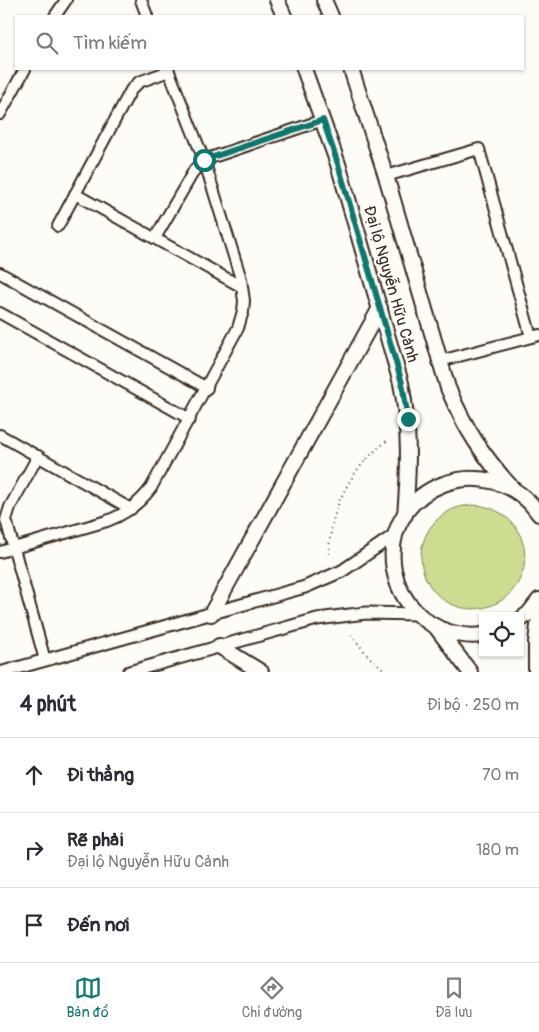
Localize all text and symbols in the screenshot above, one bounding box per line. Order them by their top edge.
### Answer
search box [15,15,524,70]
icon: search [33,29,61,57]
text: Tìm kiếm [73,31,147,55]
route start [193,149,216,172]
street label: Đại lộ Nguyễn Hữu Cảnh [359,203,423,365]
route end [397,408,420,431]
map controls [479,612,524,657]
button: locate [479,612,524,657]
text: 4 phút [20,691,76,718]
text: Đi bộ · 250 m [427,695,519,715]
icon: ahead [20,761,48,789]
text: Đi thẳng [67,763,134,787]
text: 70 m [482,765,519,785]
text: Rẽ phải [67,828,123,852]
icon: right [20,836,48,864]
text: 180 m [476,840,519,860]
text: Đại lộ Nguyễn Hữu Cảnh [67,852,229,872]
icon: arrive [20,911,48,939]
text: Đến nơi [67,913,129,937]
tab: Bản đồ [67,974,109,1021]
tab: Chỉ đường [242,974,302,1021]
tab: Đã lưu [435,974,472,1021]

